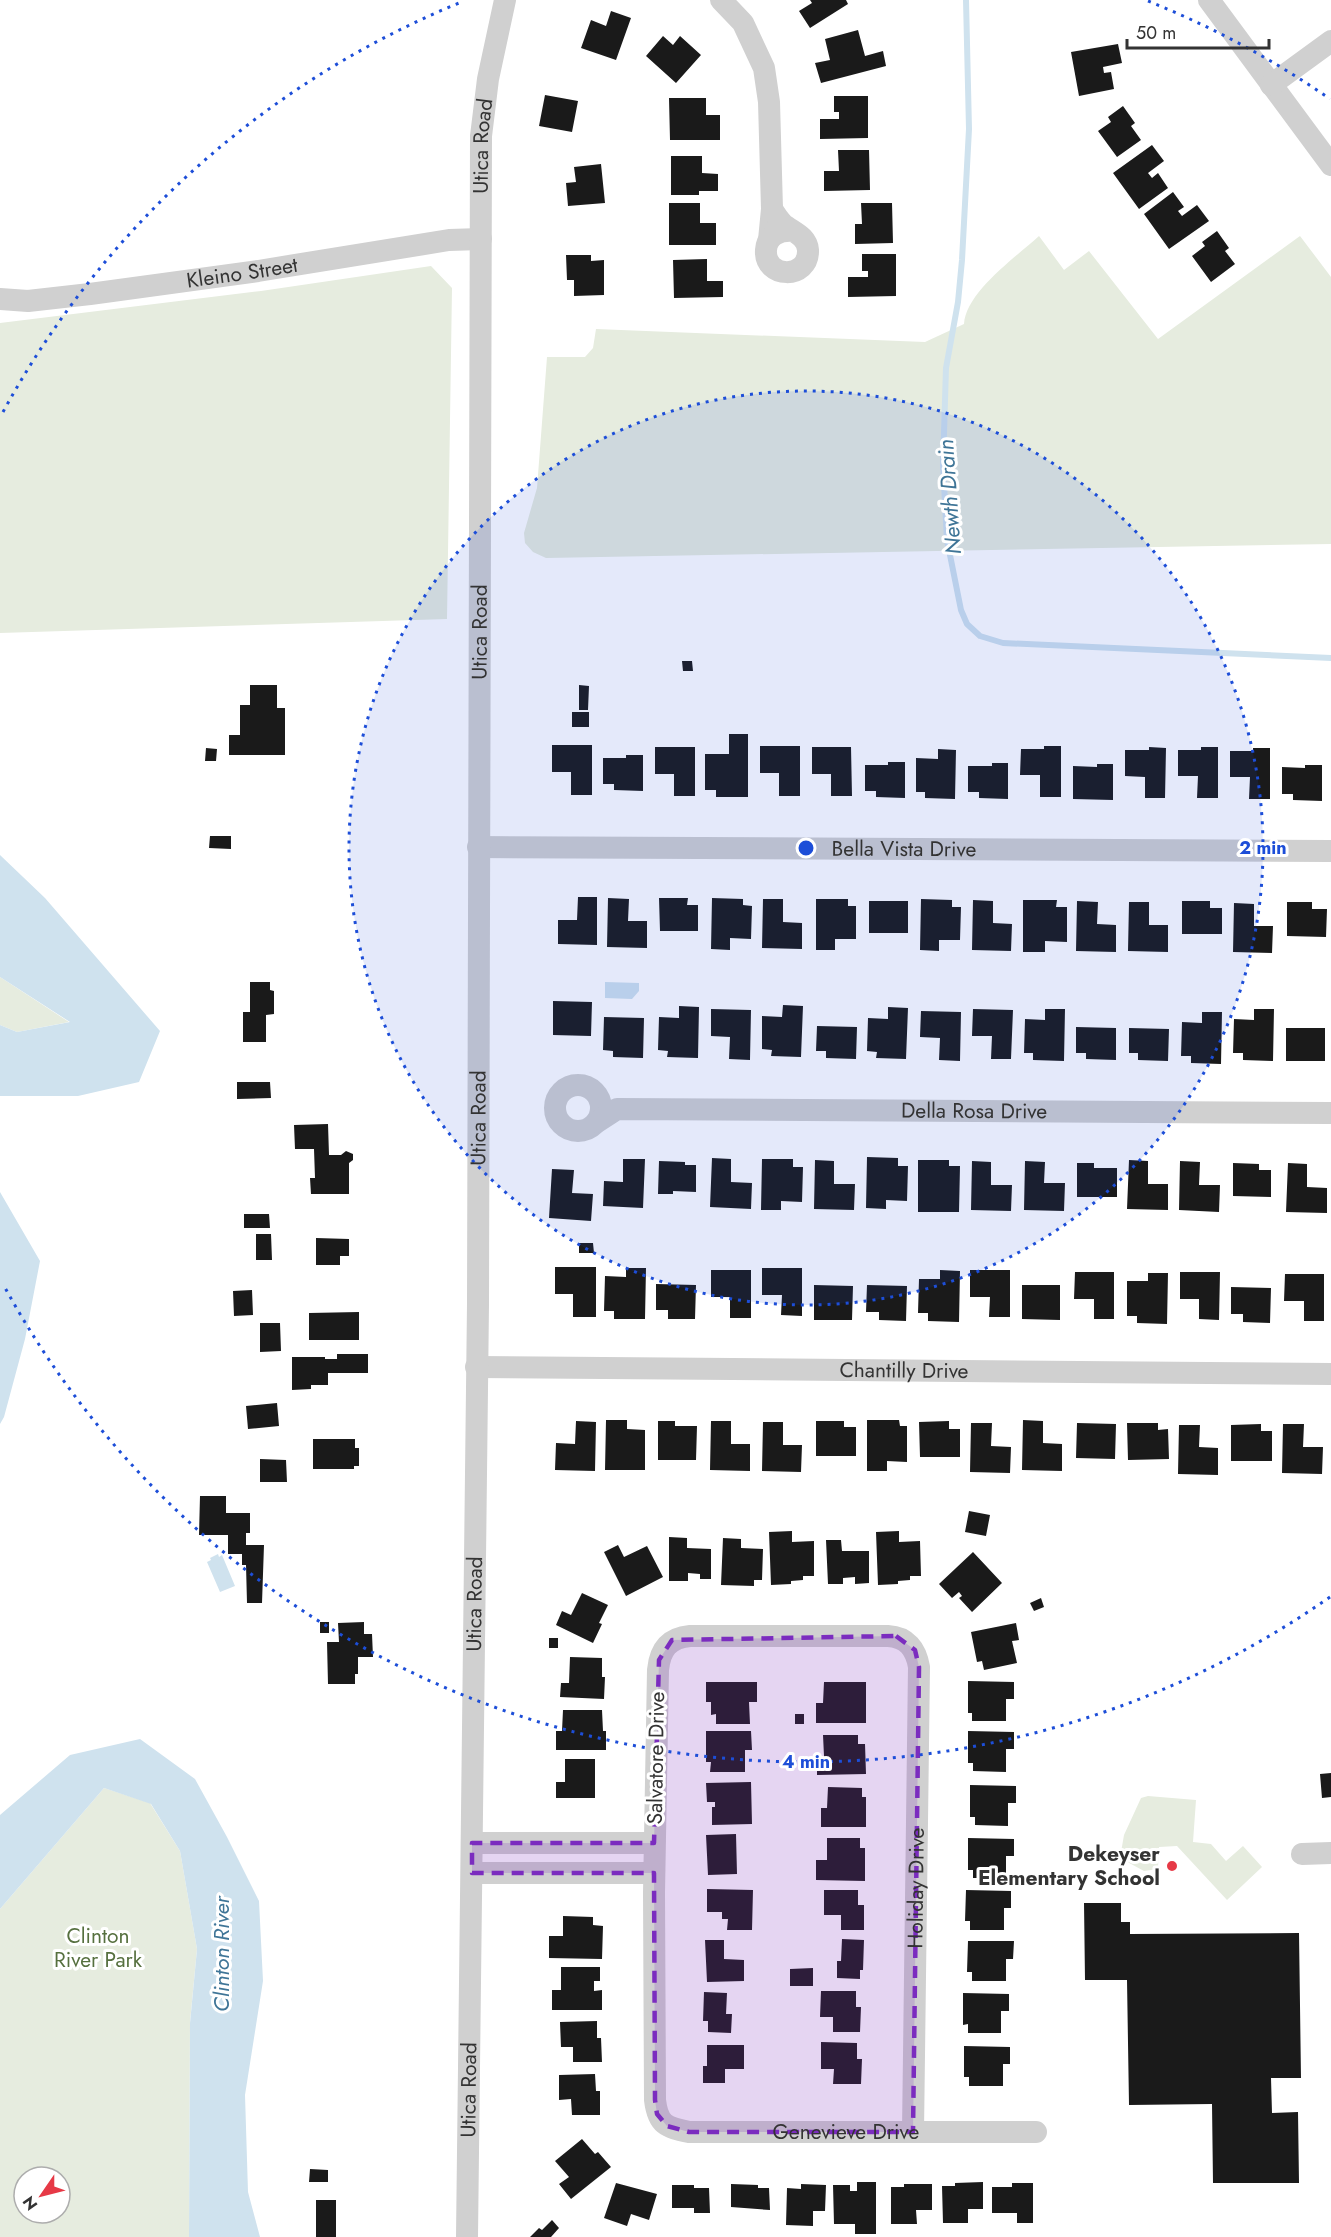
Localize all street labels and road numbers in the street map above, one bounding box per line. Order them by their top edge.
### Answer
street label: Utica Road [466,97,500,194]
street label: Kleino Street [185,250,300,296]
street label: Utica Road [465,584,495,680]
street label: Bella Vista Drive [832,834,977,864]
street label: Utica Road [463,1070,494,1166]
street label: Della Rosa Drive [901,1096,1047,1126]
street label: Chantilly Drive [839,1355,969,1386]
street label: Utica Road [459,1556,490,1652]
street label: Salvatore Drive [640,1691,672,1825]
street label: Holiday Drive [900,1827,932,1949]
street label: Utica Road [453,2042,484,2138]
street label: Genevieve Drive [773,2117,919,2147]

